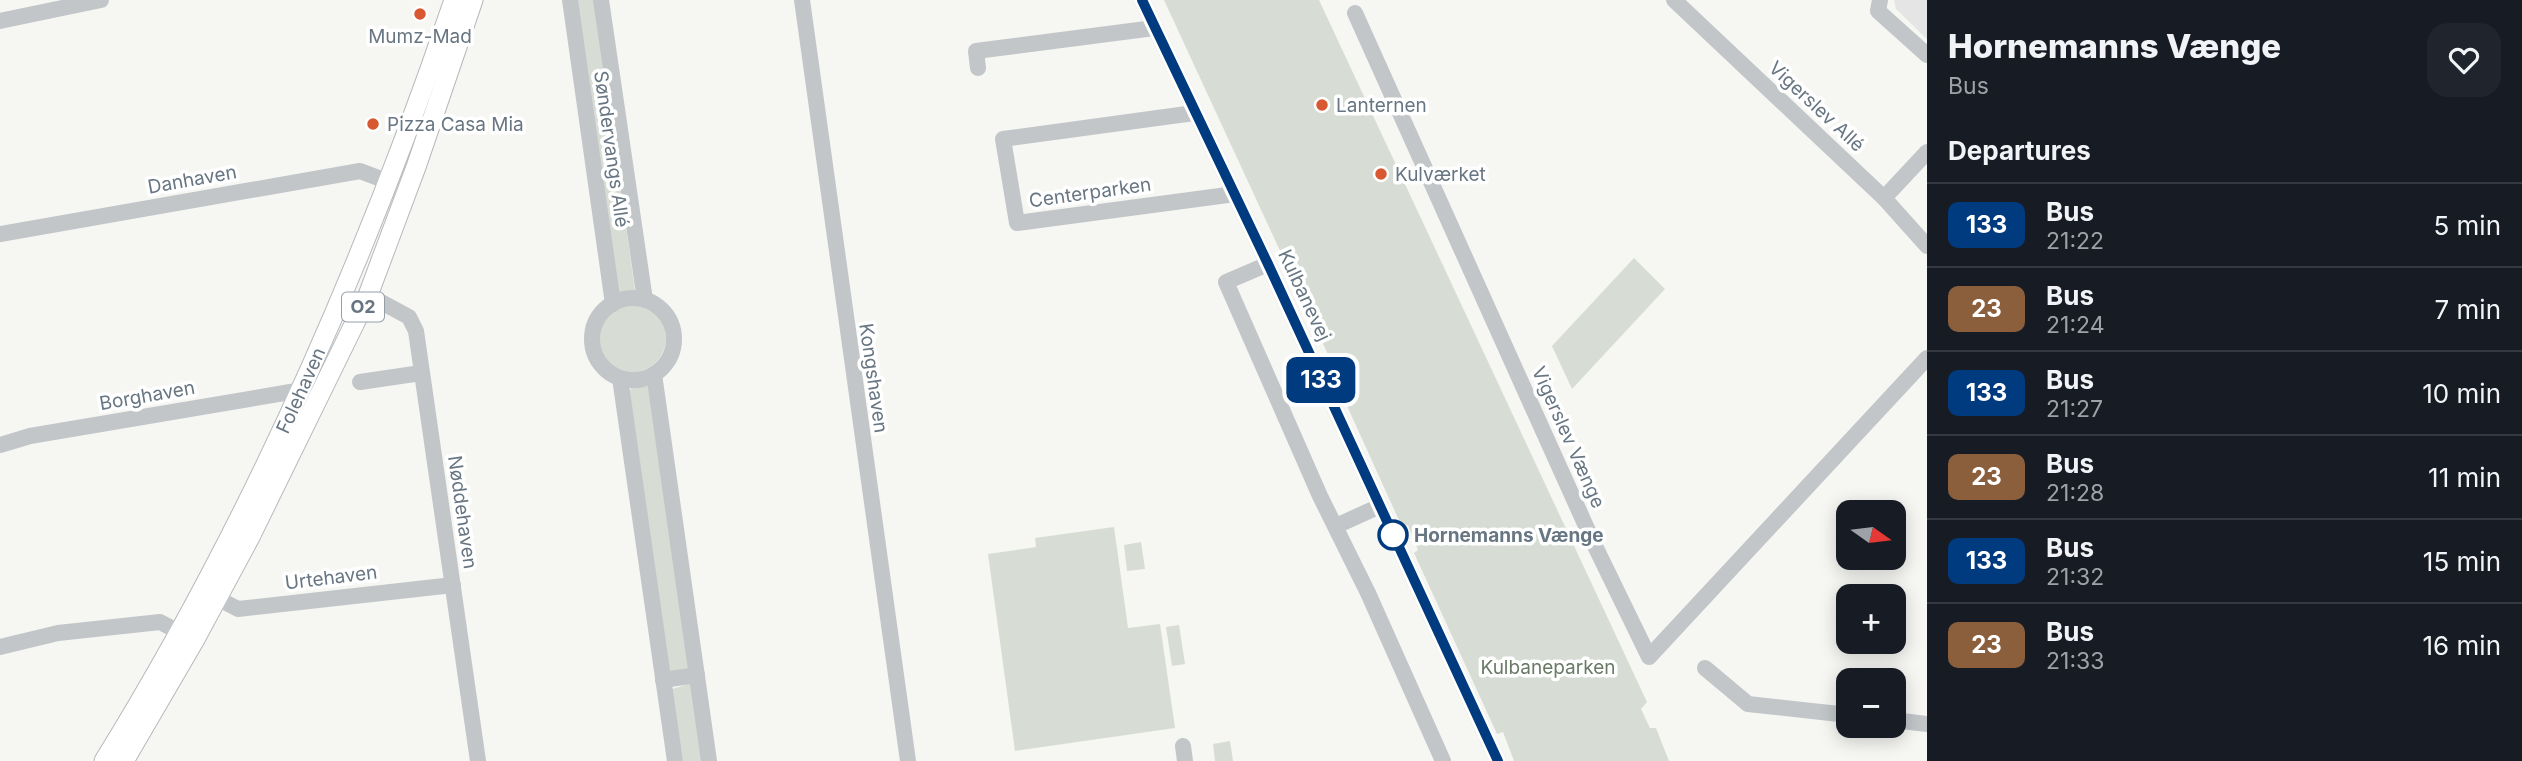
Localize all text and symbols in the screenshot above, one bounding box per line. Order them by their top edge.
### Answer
marker: Mumz-Mad [412,6,428,22]
button: heart [2427,23,2501,97]
place label: Mumz-Mad [368,25,472,48]
text: Hornemanns Vænge [1948,26,2281,66]
street label: Vigerslev Allé [1764,56,1869,156]
street label: Søndervangs Allé [589,69,634,229]
text: Bus [1948,72,1989,100]
place label: Lanternen [1336,94,1427,117]
marker: Lanternen [1314,97,1330,113]
place label: Pizza Casa Mia [387,113,524,136]
marker: Pizza Casa Mia [365,116,381,132]
text: Departures [1948,135,2091,166]
street label: Danhaven [146,160,238,199]
place label: Kulværket [1395,163,1486,186]
marker: Kulværket [1373,166,1389,182]
street label: Centerparken [1028,173,1153,212]
text: Bus [2046,196,2094,227]
text: 133 [1966,210,2007,239]
text: 5 min [2433,210,2501,241]
text: 21:22 [2046,227,2104,255]
street label: Kulbanevej [1273,246,1336,345]
text: Bus [2046,280,2094,311]
road number: O2 [342,292,384,321]
text: 23 [1971,294,2002,323]
text: 7 min [2435,294,2501,325]
text: 21:24 [2046,311,2105,339]
street label: Kongshaven [854,322,893,434]
street label: Folehaven [272,344,330,437]
line badge: 133 [1281,357,1361,403]
street label: Vigerslev Vænge [1527,363,1610,512]
text: Bus [2046,364,2094,395]
text: 133 [1300,365,1342,394]
street label: Borghaven [98,376,197,415]
text: 133 [1966,378,2007,407]
text: 10 min [2422,378,2501,409]
text: 21:27 [2046,395,2103,423]
text: Bus [2046,448,2094,479]
street label: Nøddehaven [443,454,482,570]
text: 23 [1971,462,2002,491]
text: 11 min [2428,462,2501,493]
text: 21:28 [2046,479,2104,507]
north arrow [1836,500,1906,570]
map controls [1836,500,1906,738]
marker: Hornemanns Vænge [1378,520,1408,550]
place label: Hornemanns Vænge [1414,524,1604,547]
text: Bus [2046,532,2094,563]
text: 133 [1966,546,2007,575]
text: 15 min [2423,546,2501,577]
street label: Urtehaven [284,560,379,595]
text: 21:32 [2046,563,2104,591]
button: + [1836,584,1906,654]
text: Bus [2046,616,2094,647]
text: 23 [1971,630,2002,659]
text: 16 min [2423,630,2501,661]
text: 21:33 [2046,647,2104,675]
park label: Kulbaneparken [1481,656,1616,679]
button: − [1836,668,1906,738]

